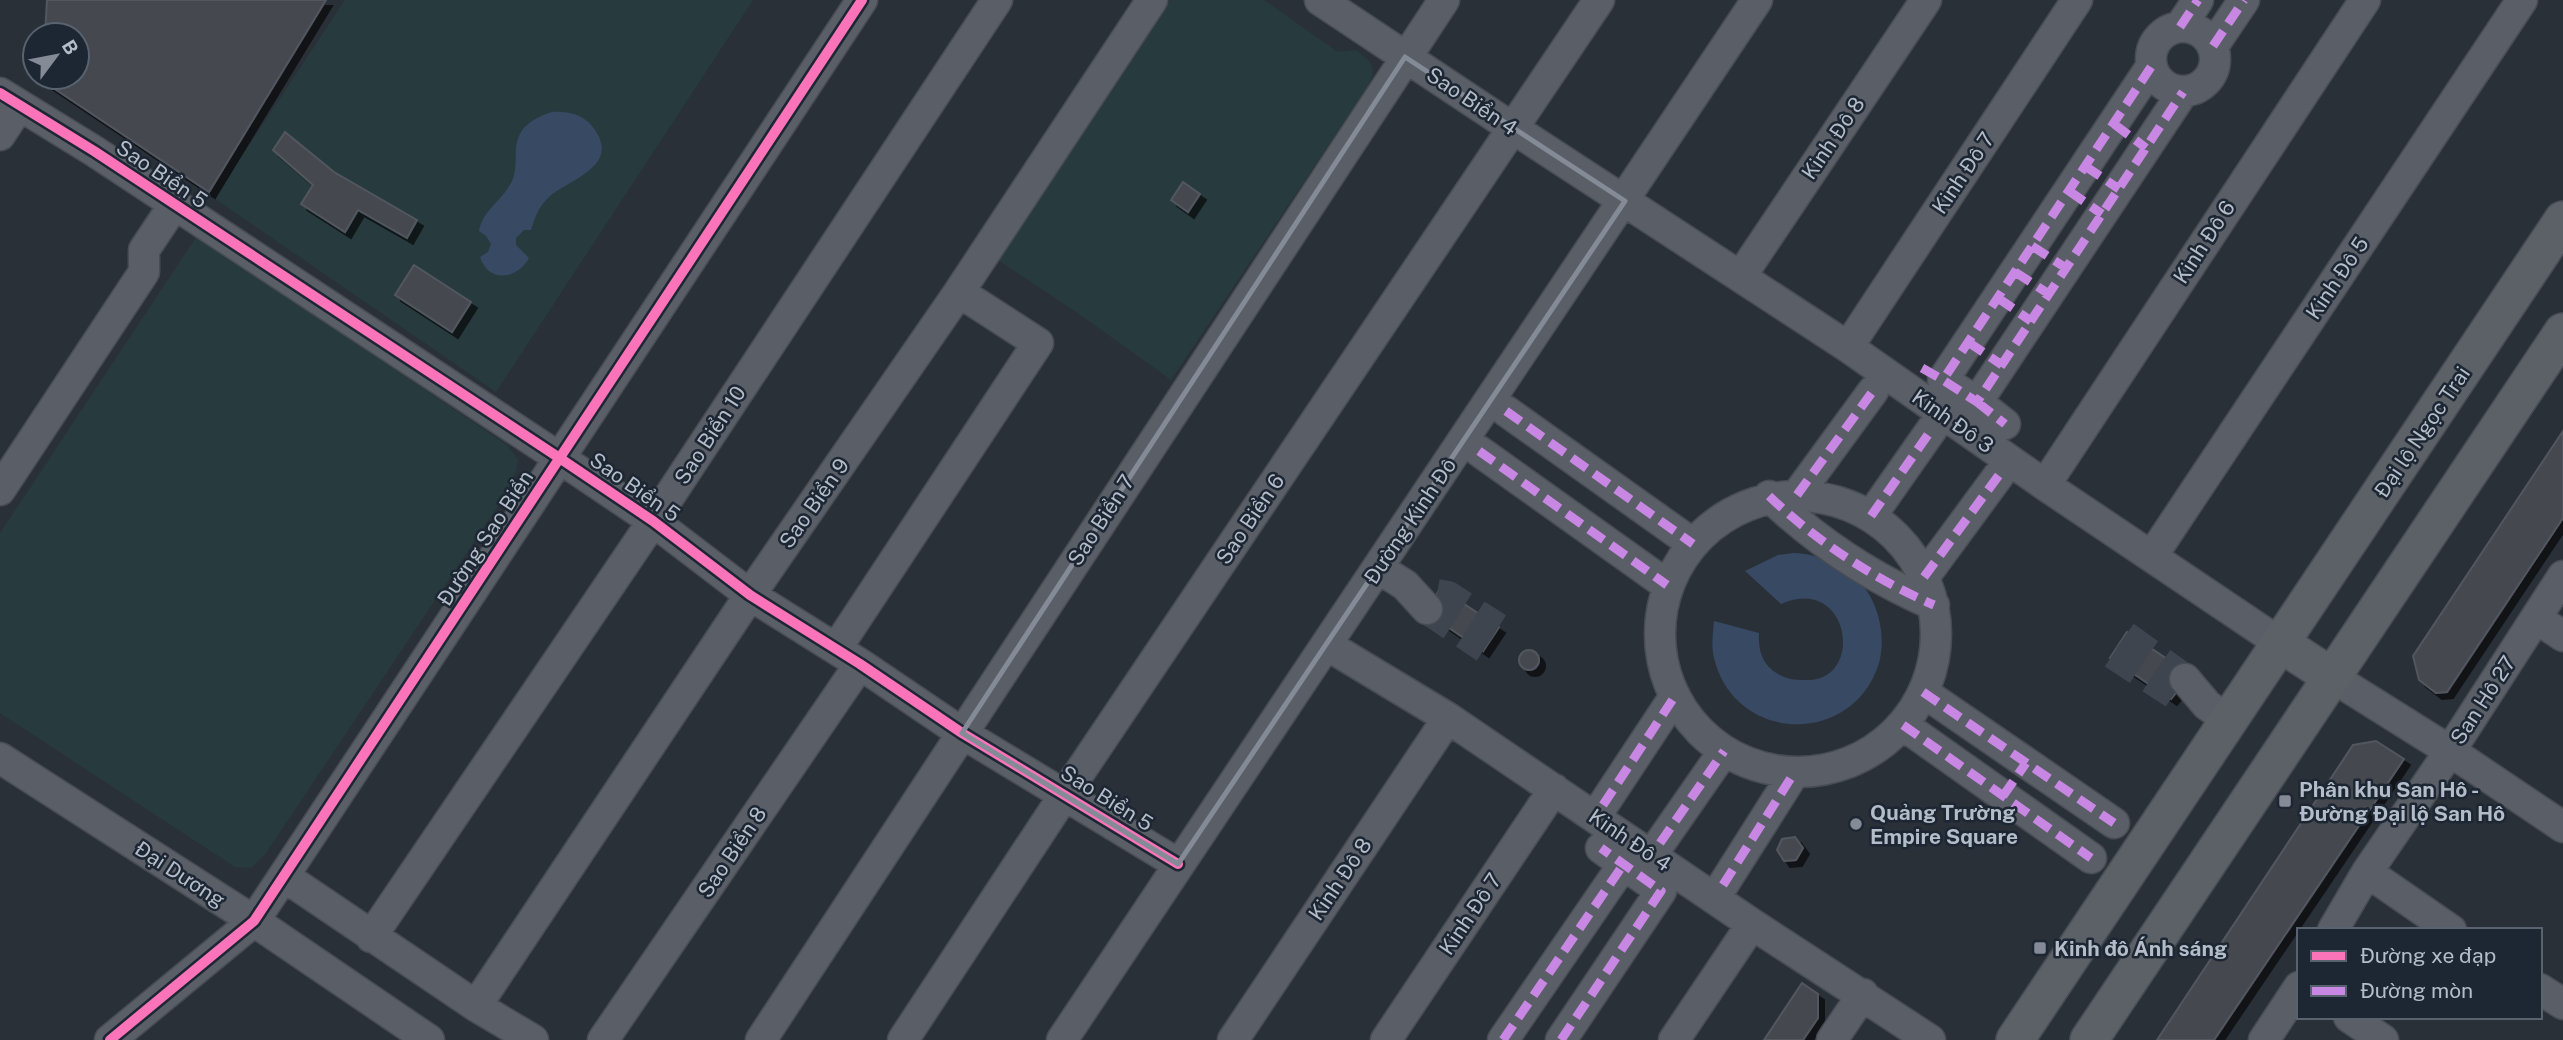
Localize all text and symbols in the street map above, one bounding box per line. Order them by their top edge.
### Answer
north arrow [21,21,91,91]
text: B [58,36,83,58]
street label: Sao Biển 4 [1422,62,1522,140]
street label: Kinh Đô 8 [1796,92,1870,184]
street label: Kinh Đô 7 [1927,127,1999,219]
street label: Sao Biển 5 [112,134,212,214]
street label: Kinh Đô 6 [2168,196,2240,288]
street label: Kinh Đô 5 [2300,232,2374,324]
street label: Đại lộ Ngọc Trai [2369,362,2475,502]
street label: Sao Biển 10 [669,381,751,489]
street label: Kinh Đô 3 [1907,384,1999,458]
street label: Sao Biển 5 [585,447,685,527]
street label: Sao Biển 9 [774,453,854,553]
street label: Đường Kinh Đô [1359,453,1461,589]
street label: Đường Sao Biển [432,465,538,611]
street label: Sao Biển 6 [1211,469,1289,569]
street label: Sao Biển 7 [1062,470,1140,570]
street label: San Hô 27 [2445,651,2521,749]
street label: Sao Biển 5 [1056,760,1158,836]
place label: Phân khu San Hô - Đường Đại lộ San Hô [2299,777,2505,826]
marker: Phân khu San Hô - Đường Đại lộ San Hô [2277,793,2293,809]
place label: Quảng Trường Empire Square [1870,800,2018,849]
street label: Sao Biển 8 [692,802,772,902]
street label: Kinh Đô 4 [1584,803,1676,877]
marker: Quảng Trường Empire Square [1848,816,1864,832]
street label: Kinh Đô 8 [1303,833,1377,925]
street label: Đại Dương [130,836,230,912]
street label: Kinh Đô 7 [1434,868,1506,960]
legend [2297,928,2542,1019]
place label: Kinh đô Ánh sáng [2054,936,2227,961]
marker: Kinh đô Ánh sáng [2032,940,2048,956]
text: Đường xe đạp [2360,943,2496,968]
text: Đường mòn [2360,978,2473,1003]

